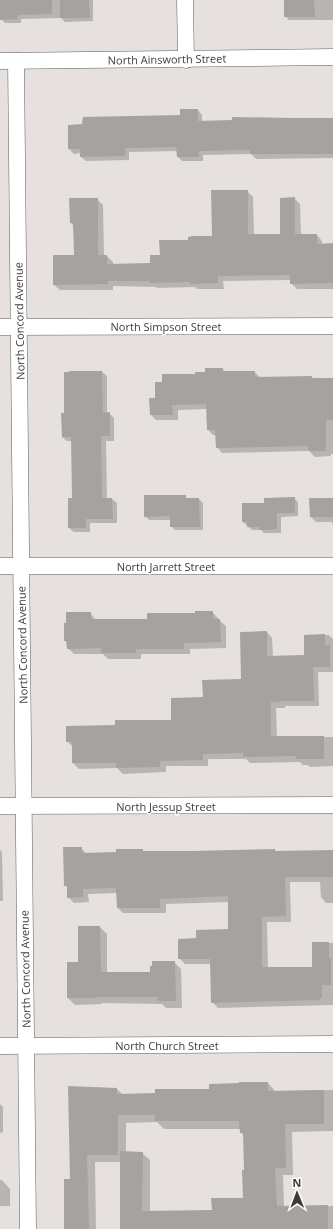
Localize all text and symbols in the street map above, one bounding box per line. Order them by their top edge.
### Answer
street label: North Ainsworth Street [108,50,226,68]
street label: North Concord Avenue [10,262,28,380]
street label: North Simpson Street [111,319,221,334]
street label: North Jarrett Street [117,559,215,574]
street label: North Concord Avenue [13,586,31,704]
street label: North Jessup Street [116,799,216,814]
street label: North Concord Avenue [16,910,34,1028]
street label: North Church Street [115,1038,219,1053]
north arrow [277,1173,317,1213]
text: N [292,1175,301,1190]

